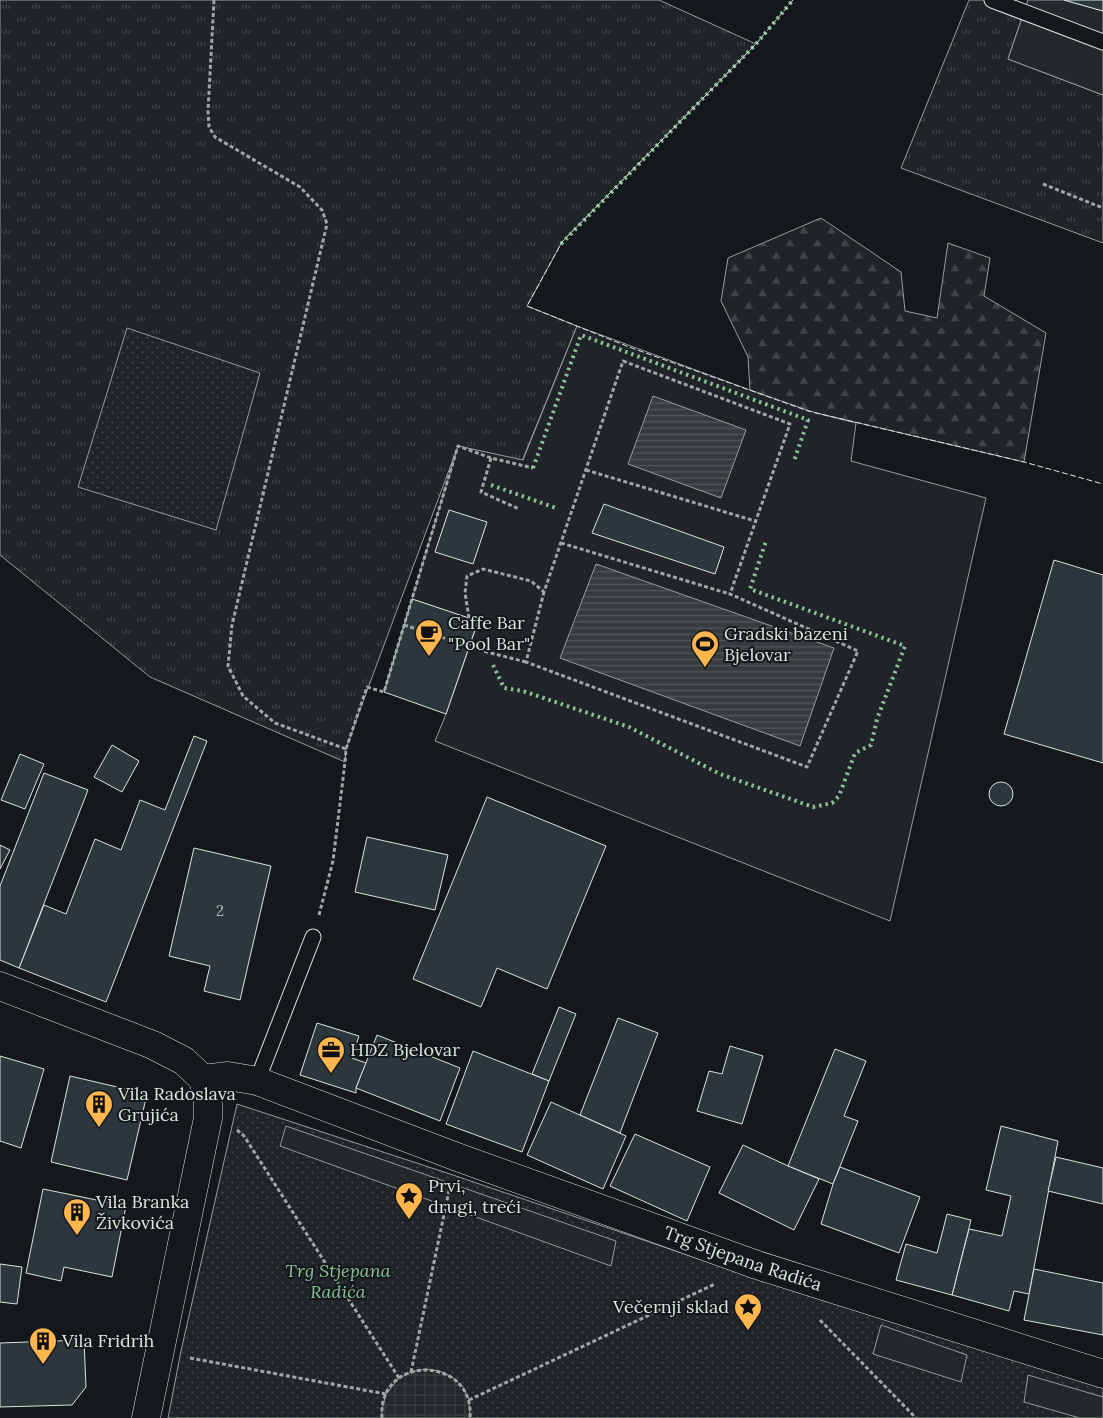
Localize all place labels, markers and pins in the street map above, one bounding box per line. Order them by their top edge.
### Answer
place label: Caffe Bar "Pool Bar" [448,611,530,655]
cafe icon: Caffe Bar "Pool Bar" [414,618,444,657]
place label: Gradski bazeni Bjelovar [724,622,848,666]
sports icon: Gradski bazeni Bjelovar [690,629,720,668]
office icon: HDZ Bjelovar [316,1035,346,1074]
place label: HDZ Bjelovar [350,1038,460,1061]
place label: Vila Radoslava Grujića [117,1082,236,1126]
building icon: Vila Radoslava Grujića [84,1089,114,1128]
place label: Prvi, drugi, treći [428,1174,521,1218]
place icon: Prvi, drugi, treći [394,1181,424,1220]
place label: Vila Branka Živkovića [95,1190,189,1234]
building icon: Vila Branka Živkovića [62,1197,92,1236]
place icon: Večernji sklad [733,1292,763,1331]
place label: Večernji sklad [612,1295,729,1318]
building icon: Vila Fridrih [28,1326,58,1365]
place label: Vila Fridrih [61,1329,155,1352]

